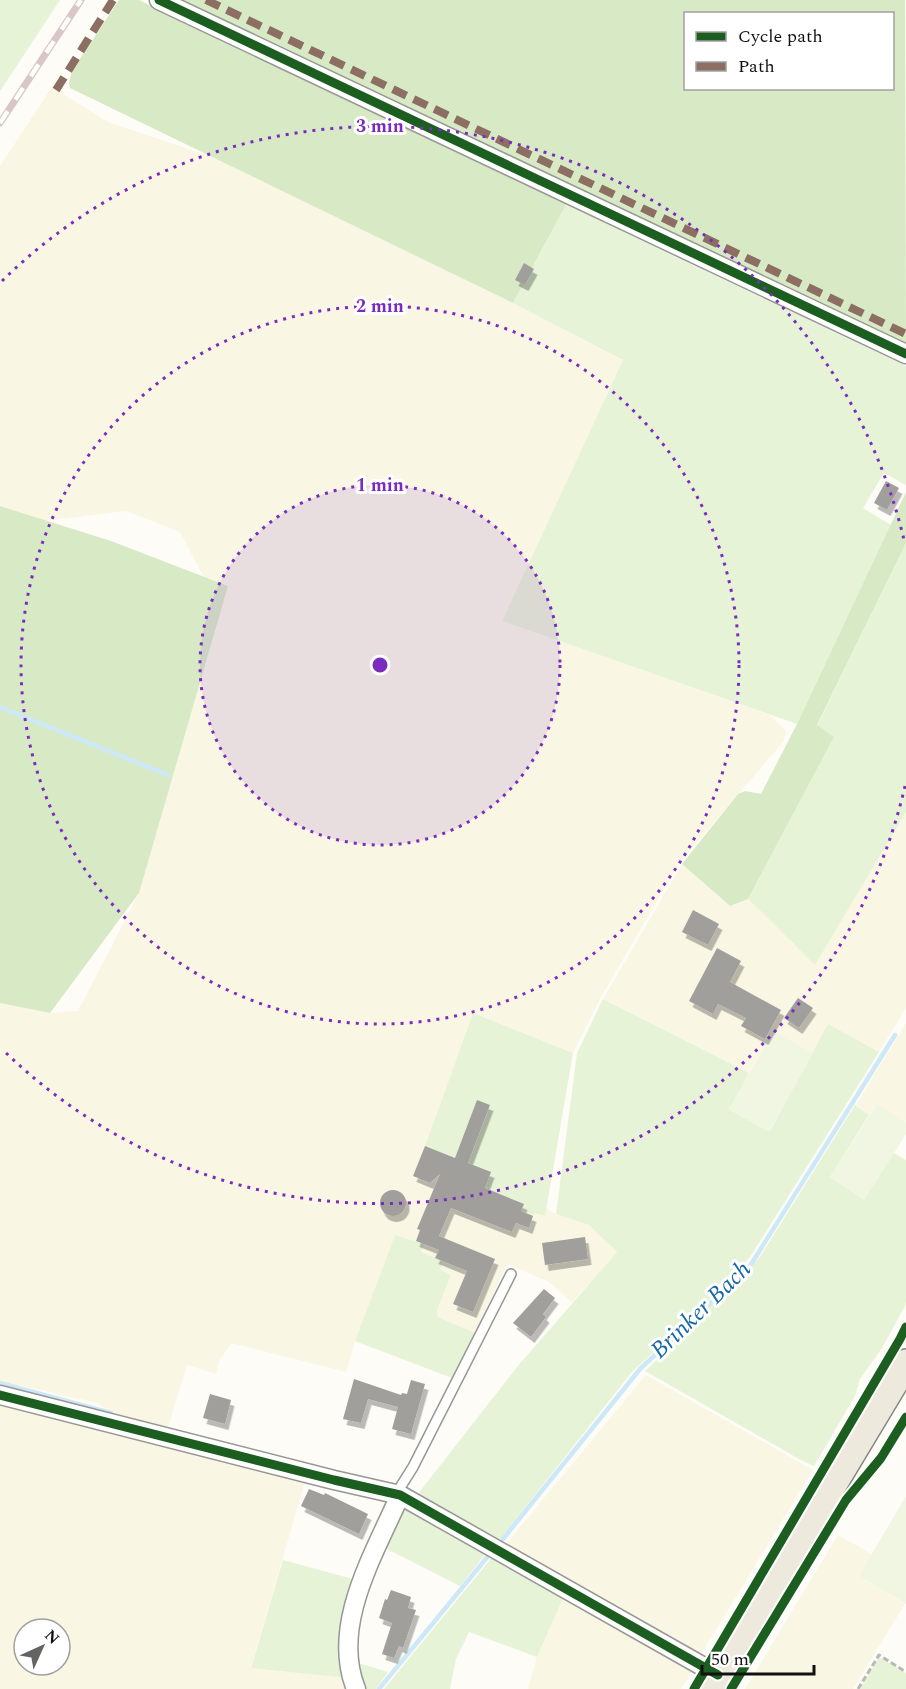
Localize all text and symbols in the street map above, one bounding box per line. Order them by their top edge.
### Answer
legend [684,12,894,90]
text: Cycle path [738,23,823,50]
text: Path [738,53,775,80]
text: 3 min [356,113,404,140]
text: 2 min [356,293,404,320]
text: 1 min [356,472,404,499]
centre of rings [370,655,390,675]
water label: Brinker Bach [642,1252,760,1368]
north arrow [12,1617,72,1677]
text: N [39,1624,65,1650]
scale bar [702,1638,814,1676]
text: 50 m [711,1646,749,1673]

